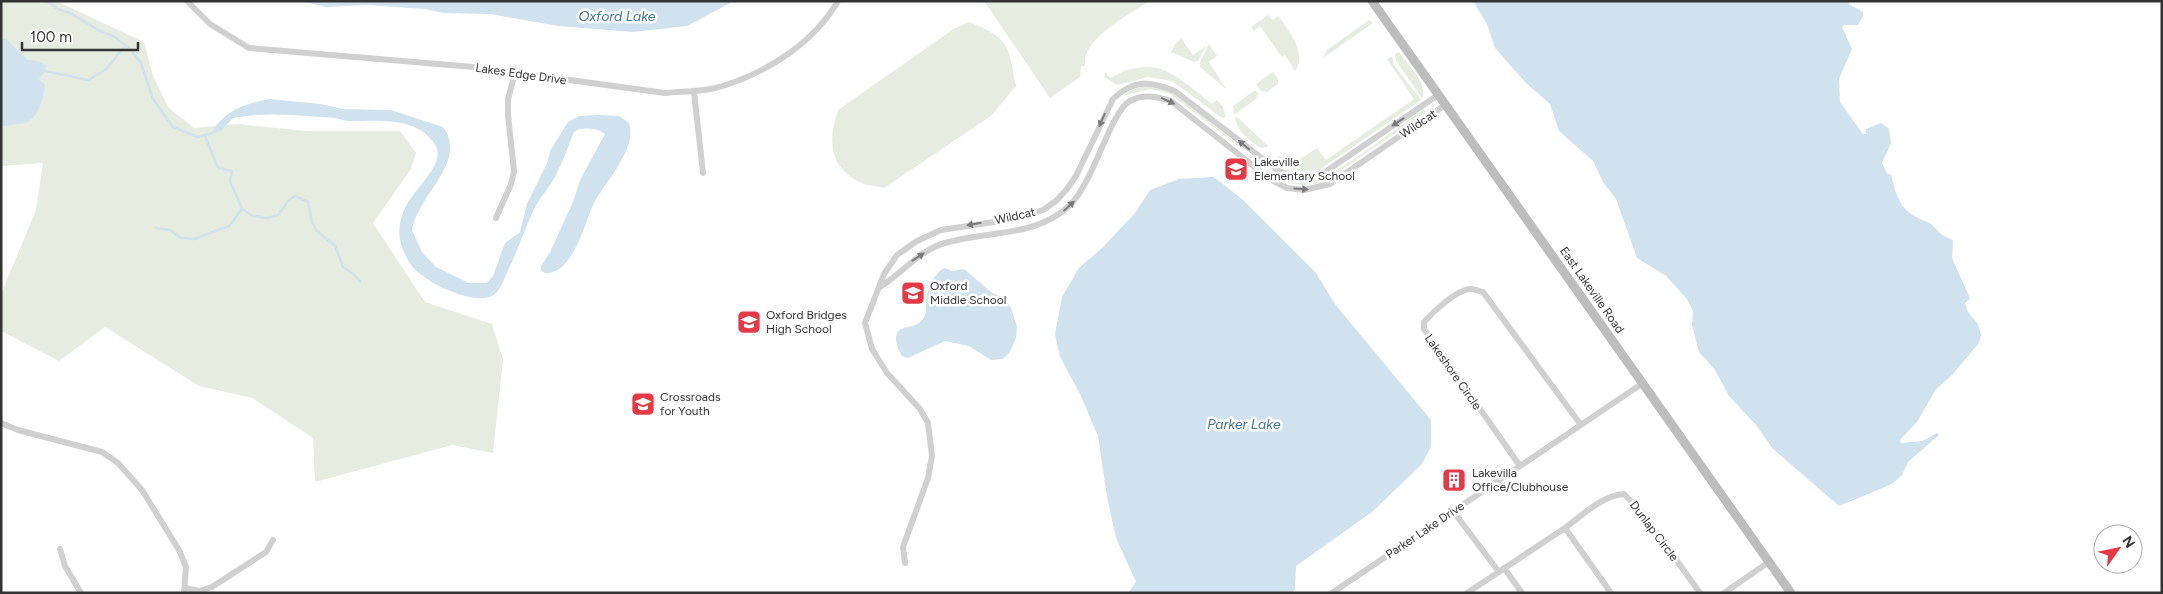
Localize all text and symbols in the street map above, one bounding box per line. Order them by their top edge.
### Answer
water label: Oxford Lake [579,8,656,25]
scale bar [22,20,139,52]
text: 100 m [30,28,72,46]
street label: Lakes Edge Drive [475,61,568,87]
one-way arrow [1161,98,1175,106]
street label: Wildcat [1397,106,1439,141]
one-way arrow [1097,113,1105,127]
one-way arrow [1391,117,1404,127]
one-way arrow [1238,139,1250,151]
place label: Lakeville Elementary School [1254,155,1355,183]
school or university icon: Lakeville Elementary School [1223,156,1249,182]
one-way arrow [1294,186,1310,194]
one-way arrow [1063,200,1075,212]
street label: Wildcat [993,205,1037,227]
one-way arrow [966,221,982,229]
street label: East Lakeville Road [1557,244,1627,336]
one-way arrow [911,252,925,262]
place label: Oxford Middle School [930,279,1006,307]
school or university icon: Oxford Middle School [900,280,926,306]
place label: Oxford Bridges High School [766,308,847,336]
school or university icon: Oxford Bridges High School [736,309,762,335]
street label: Lakeshore Circle [1422,332,1484,413]
place label: Crossroads for Youth [660,390,721,418]
school or university icon: Crossroads for Youth [630,391,656,417]
water label: Parker Lake [1207,416,1281,433]
place label: Lakevilla Office/Clubhouse [1472,466,1569,494]
building icon: Lakevilla Office/Clubhouse [1441,467,1467,493]
street label: Parker Lake Drive [1383,498,1467,561]
street label: Dunlap Circle [1627,498,1681,564]
north arrow [2093,524,2143,574]
text: N [2118,533,2139,551]

